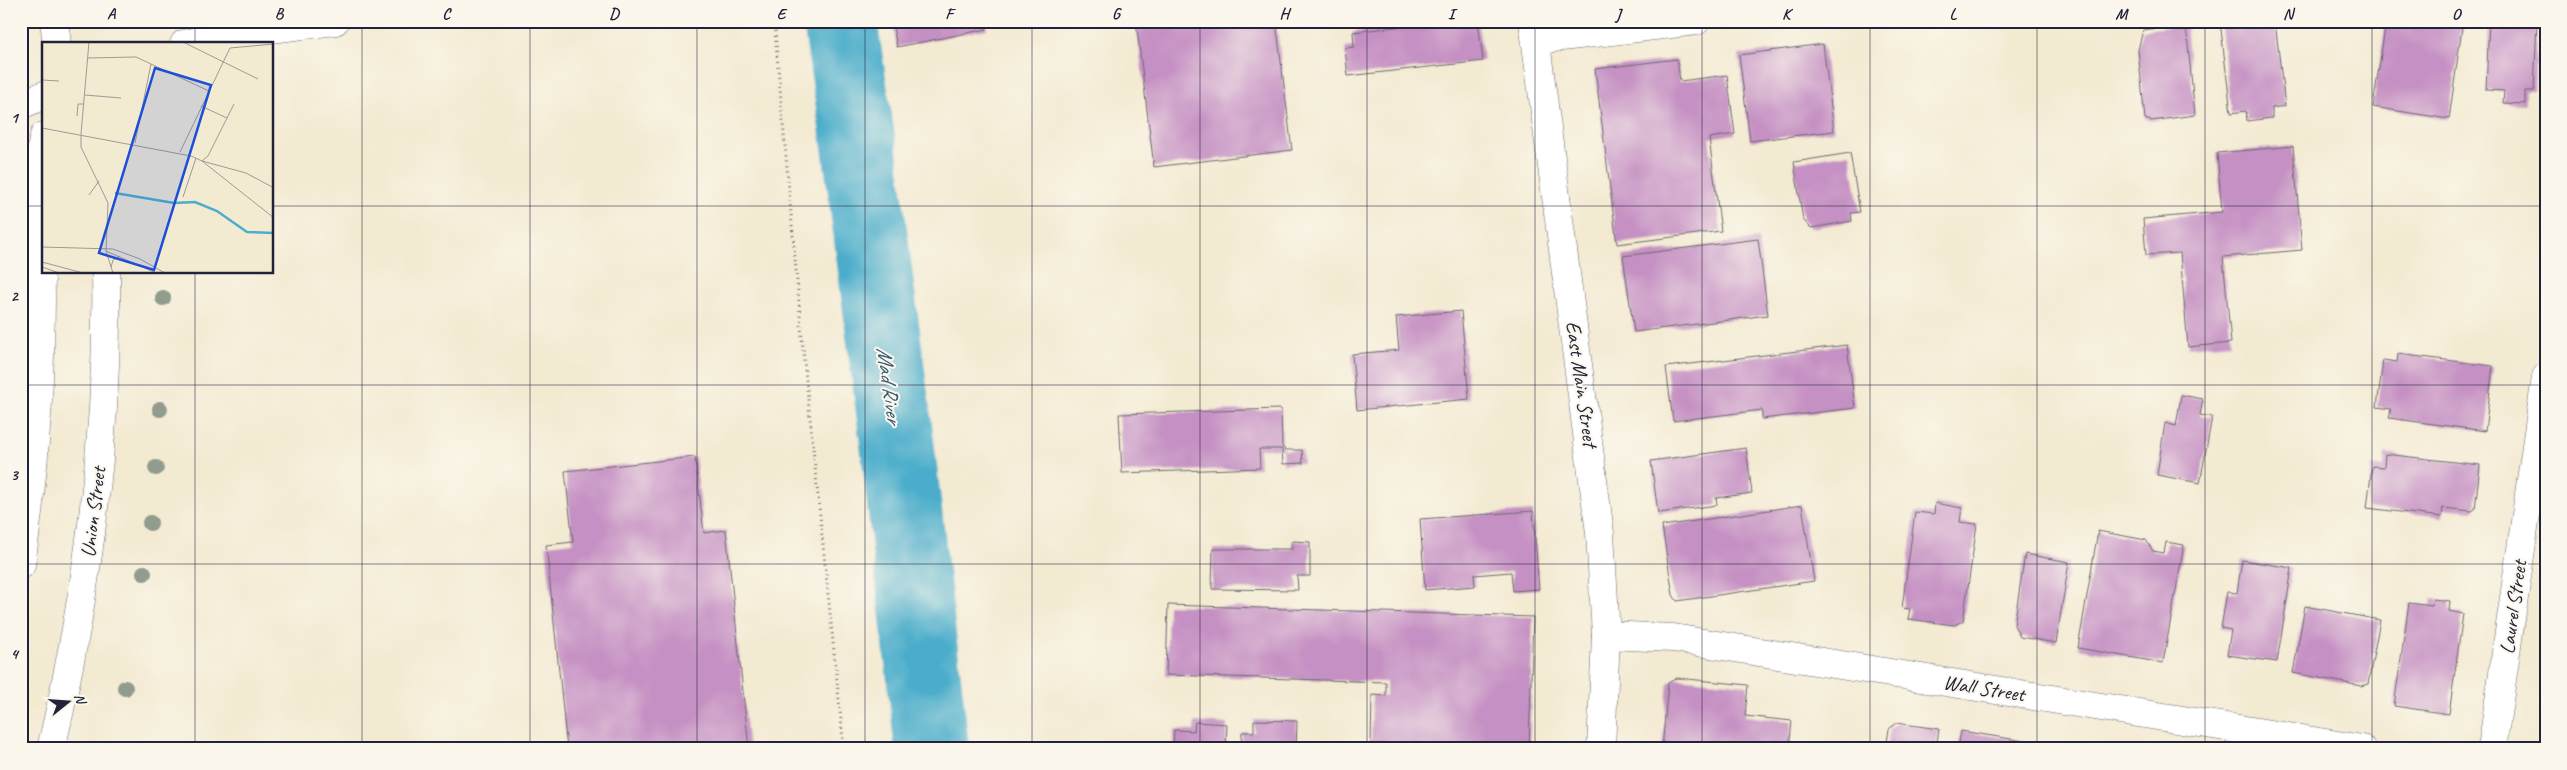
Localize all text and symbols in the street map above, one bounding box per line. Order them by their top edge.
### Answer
text: A [107,4,117,24]
text: B [275,4,285,24]
text: C [442,4,452,24]
text: D [609,4,620,24]
text: E [777,4,788,24]
text: F [945,4,956,24]
text: G [1112,4,1122,24]
text: H [1279,4,1291,24]
text: I [1448,4,1458,24]
text: J [1614,4,1623,24]
text: K [1782,4,1794,24]
text: L [1950,4,1958,24]
text: M [2115,4,2129,24]
text: N [2283,4,2296,24]
text: O [2452,4,2462,24]
inset map [42,42,274,274]
text: 1 [10,108,19,128]
text: 2 [10,286,19,306]
street label: East Main Street [1560,319,1604,452]
water label: Mad River [870,345,909,429]
street label: Union Street [75,463,112,559]
text: 3 [10,465,19,485]
street label: Laurel Street [2494,557,2533,655]
text: 4 [10,644,19,664]
street label: Wall Street [1942,669,2028,708]
north arrow [42,678,92,728]
text: N [71,692,90,707]

